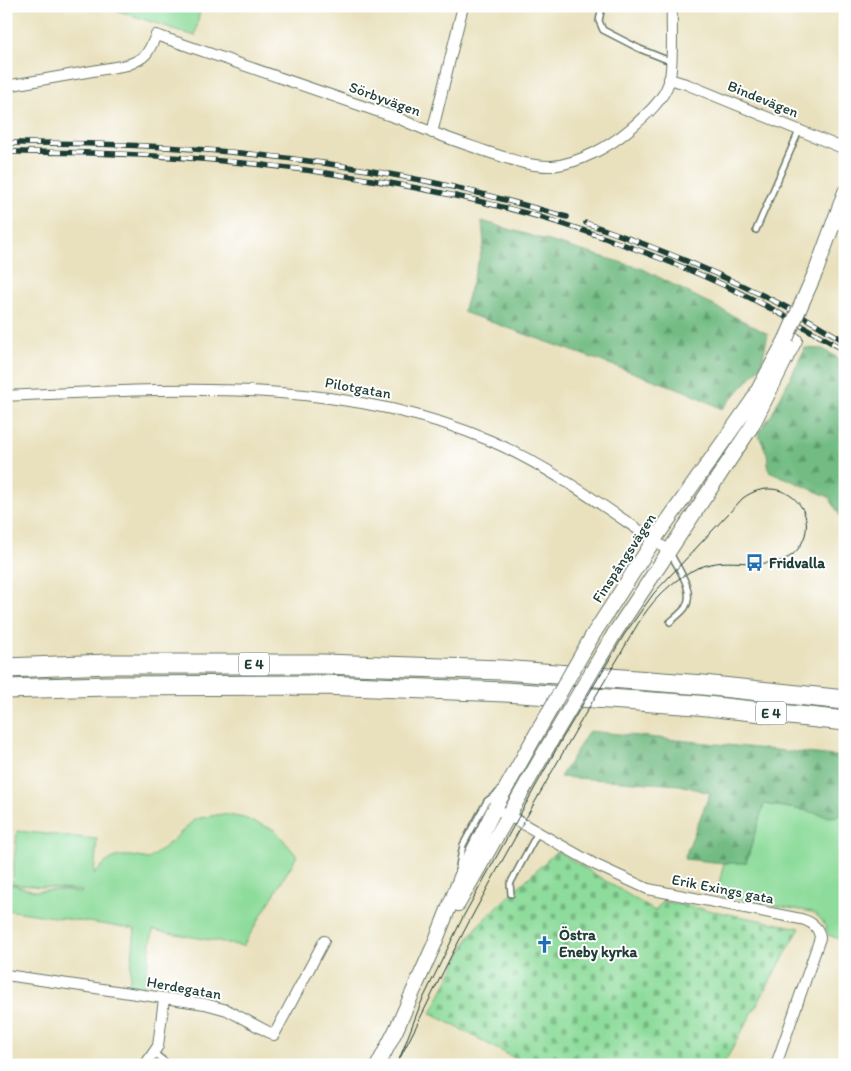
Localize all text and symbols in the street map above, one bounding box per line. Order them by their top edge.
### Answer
street label: Bindevägen [725,77,801,121]
street label: Sörbyvägen [347,78,424,120]
street label: Pilotgatan [324,373,392,403]
street label: Finspångsvägen [588,509,660,606]
bus stop icon: Fridvalla [745,553,765,573]
place label: Fridvalla [769,554,825,572]
road number: E 4 [239,652,269,676]
road number: E 4 [756,701,786,724]
street label: Erik Exings gata [670,870,776,908]
place label: Östra Eneby kyrka [559,926,638,962]
church icon: Östra Eneby kyrka [535,934,555,954]
street label: Herdegatan [145,973,223,1003]

